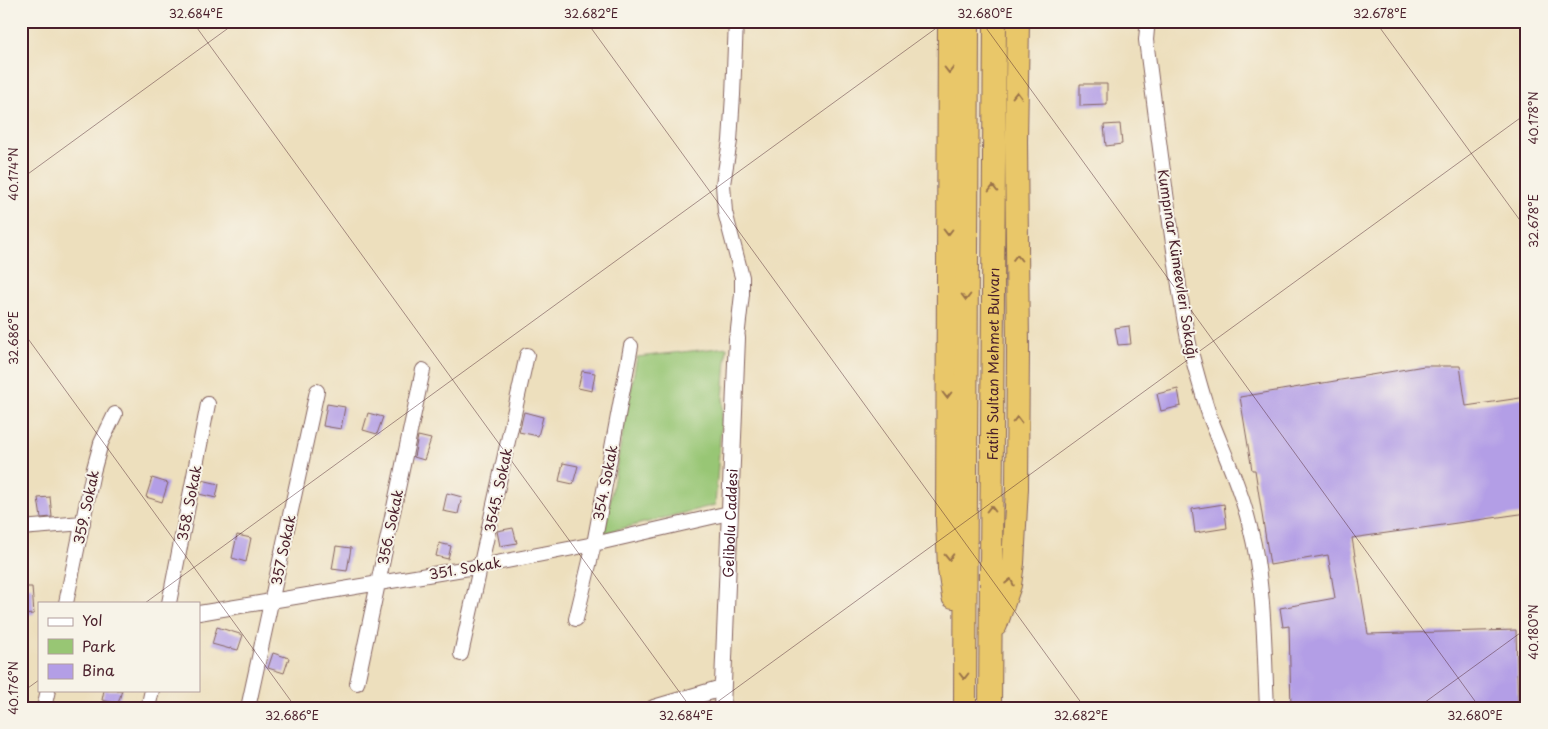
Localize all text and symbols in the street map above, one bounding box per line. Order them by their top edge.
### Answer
text: 32.684°E [169,4,223,22]
text: 32.682°E [564,4,618,22]
text: 32.680°E [957,4,1013,22]
text: 32.678°E [1353,4,1407,22]
one-way arrow [944,66,954,74]
one-way arrow [1012,91,1022,98]
text: 40.178°N [1524,91,1542,145]
text: 40.174°N [4,147,22,201]
street label: Kumpınar Kümeevleri Sokağı [1153,168,1203,360]
one-way arrow [988,185,998,192]
text: 32.678°E [1524,194,1542,248]
one-way arrow [943,229,953,237]
one-way arrow [1012,253,1022,261]
street label: Fatih Sultan Mehmet Bulvarı [981,267,1004,461]
one-way arrow [961,294,971,302]
text: 32.686°E [4,311,22,365]
one-way arrow [942,392,952,399]
one-way arrow [1012,416,1022,424]
street label: 354. Sokak [587,443,623,523]
street label: 3545. Sokak [479,446,517,534]
street label: 358. Sokak [171,463,207,543]
street label: 359. Sokak [68,468,104,546]
street label: Gelibolu Caddesi [717,468,742,578]
street label: 356. Sokak [372,487,408,567]
one-way arrow [986,505,996,512]
street label: 357 Sokak [265,513,301,587]
street label: 351. Sokak [427,551,503,585]
one-way arrow [943,554,954,562]
one-way arrow [1004,578,1015,587]
legend [38,602,200,692]
text: 40.180°N [1524,604,1542,660]
text: Yol [82,608,103,631]
text: Park [82,634,116,657]
text: Bina [82,658,115,681]
text: 40.176°N [4,661,22,715]
one-way arrow [959,672,969,680]
text: 32.686°E [265,706,319,724]
text: 32.684°E [659,706,713,724]
text: 32.682°E [1054,706,1108,724]
text: 32.680°E [1447,706,1503,724]

